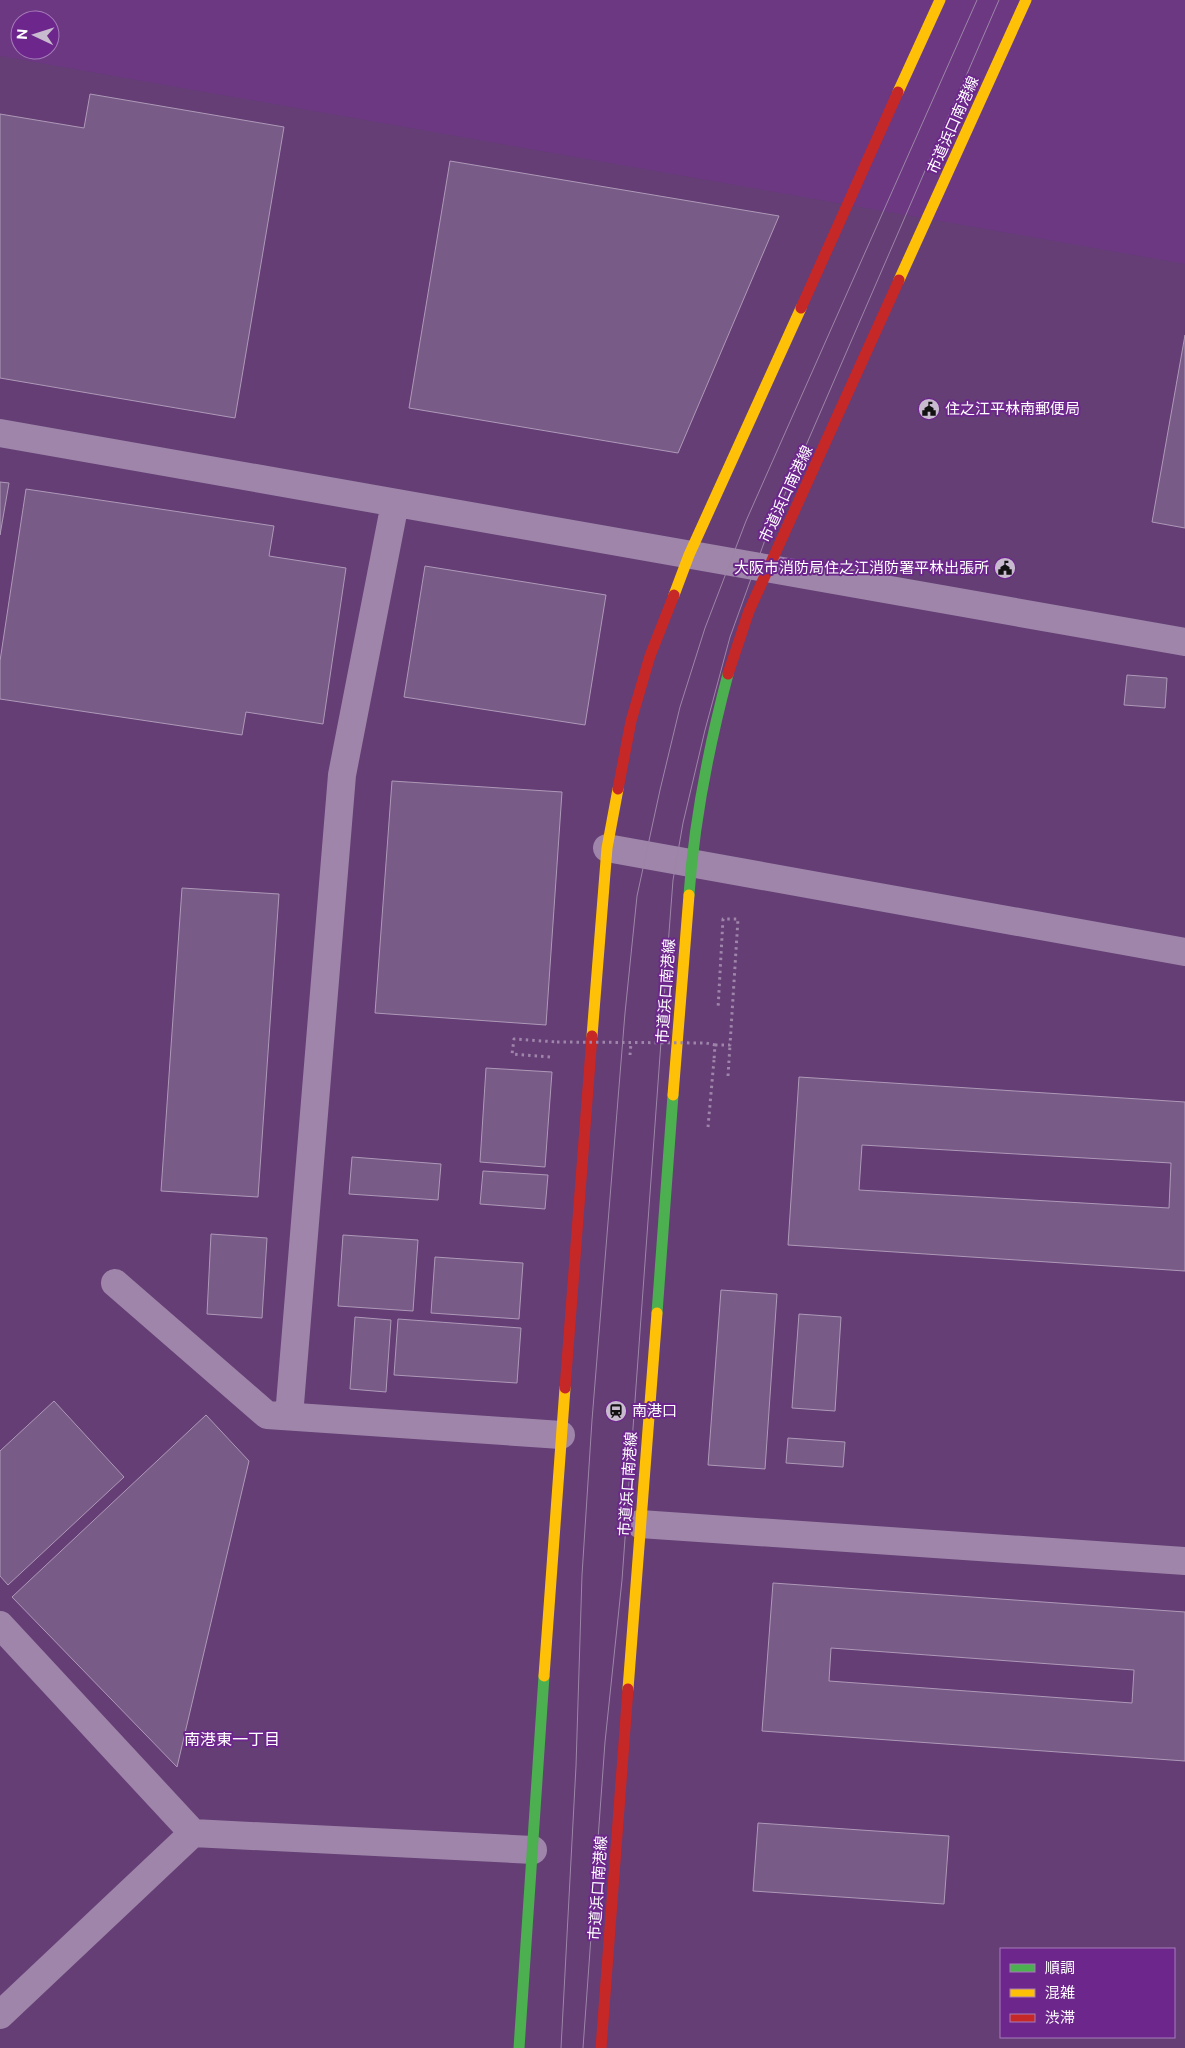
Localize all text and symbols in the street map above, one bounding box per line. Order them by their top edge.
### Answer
north arrow [10,10,60,60]
text: N [14,28,30,40]
street label: 市道浜口南港線 [923,73,982,176]
public building icon: 住之江平林南郵便局 [917,397,941,421]
place label: 住之江平林南郵便局 [945,400,1080,417]
street label: 市道浜口南港線 [756,443,815,545]
public building icon: 大阪市消防局住之江消防署平林出張所 [993,556,1017,580]
place label: 大阪市消防局住之江消防署平林出張所 [734,559,989,576]
street label: 市道浜口南港線 [653,938,678,1044]
station icon: 南港口 [604,1399,628,1423]
place label: 南港口 [632,1402,677,1419]
street label: 市道浜口南港線 [615,1431,640,1537]
district label: 南港東一丁目 [184,1730,280,1749]
street label: 市道浜口南港線 [585,1835,610,1941]
legend [1000,1948,1175,2038]
text: 順調 [1045,1959,1075,1976]
text: 混雑 [1045,1984,1075,2001]
text: 渋滞 [1045,2009,1075,2026]

